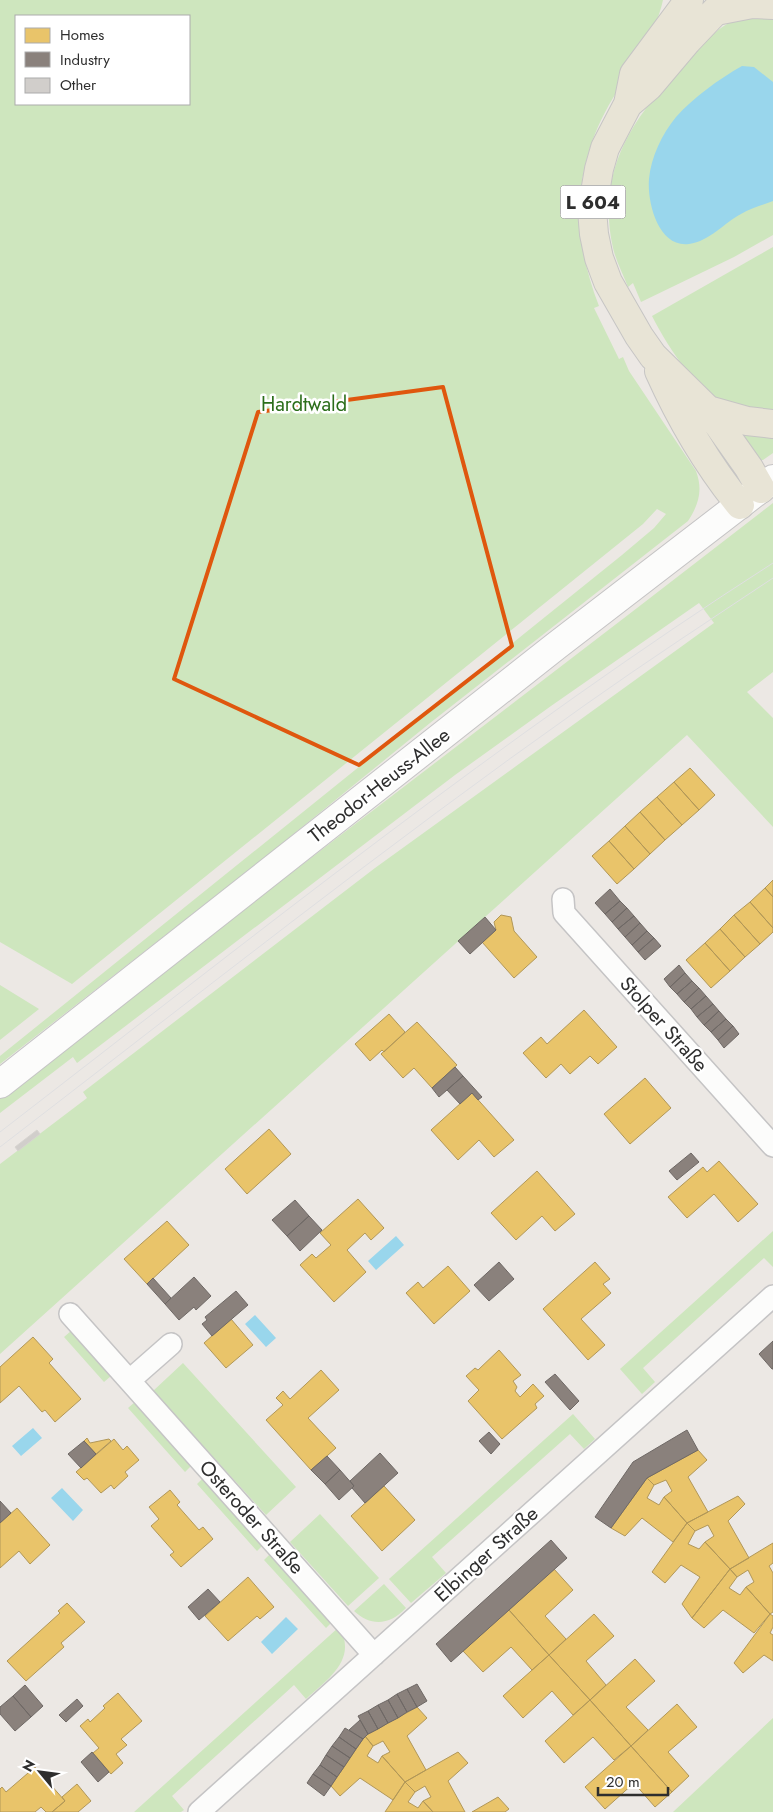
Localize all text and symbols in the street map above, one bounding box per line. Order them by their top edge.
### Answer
legend [15,15,190,105]
text: Homes [60,24,104,46]
text: Industry [60,49,110,71]
text: Other [60,74,97,96]
road number: L 604 [560,186,626,218]
park label: Hardtwald [261,390,347,419]
street label: Theodor-Heuss-Allee [302,721,456,850]
street label: Stolper Straße [613,970,714,1079]
street label: Osteroder Straße [192,1454,311,1581]
street label: Elbinger Straße [428,1500,545,1609]
north arrow [15,1747,65,1797]
text: N [17,1756,40,1775]
scale bar [598,1764,668,1796]
text: 20 m [606,1771,640,1793]

